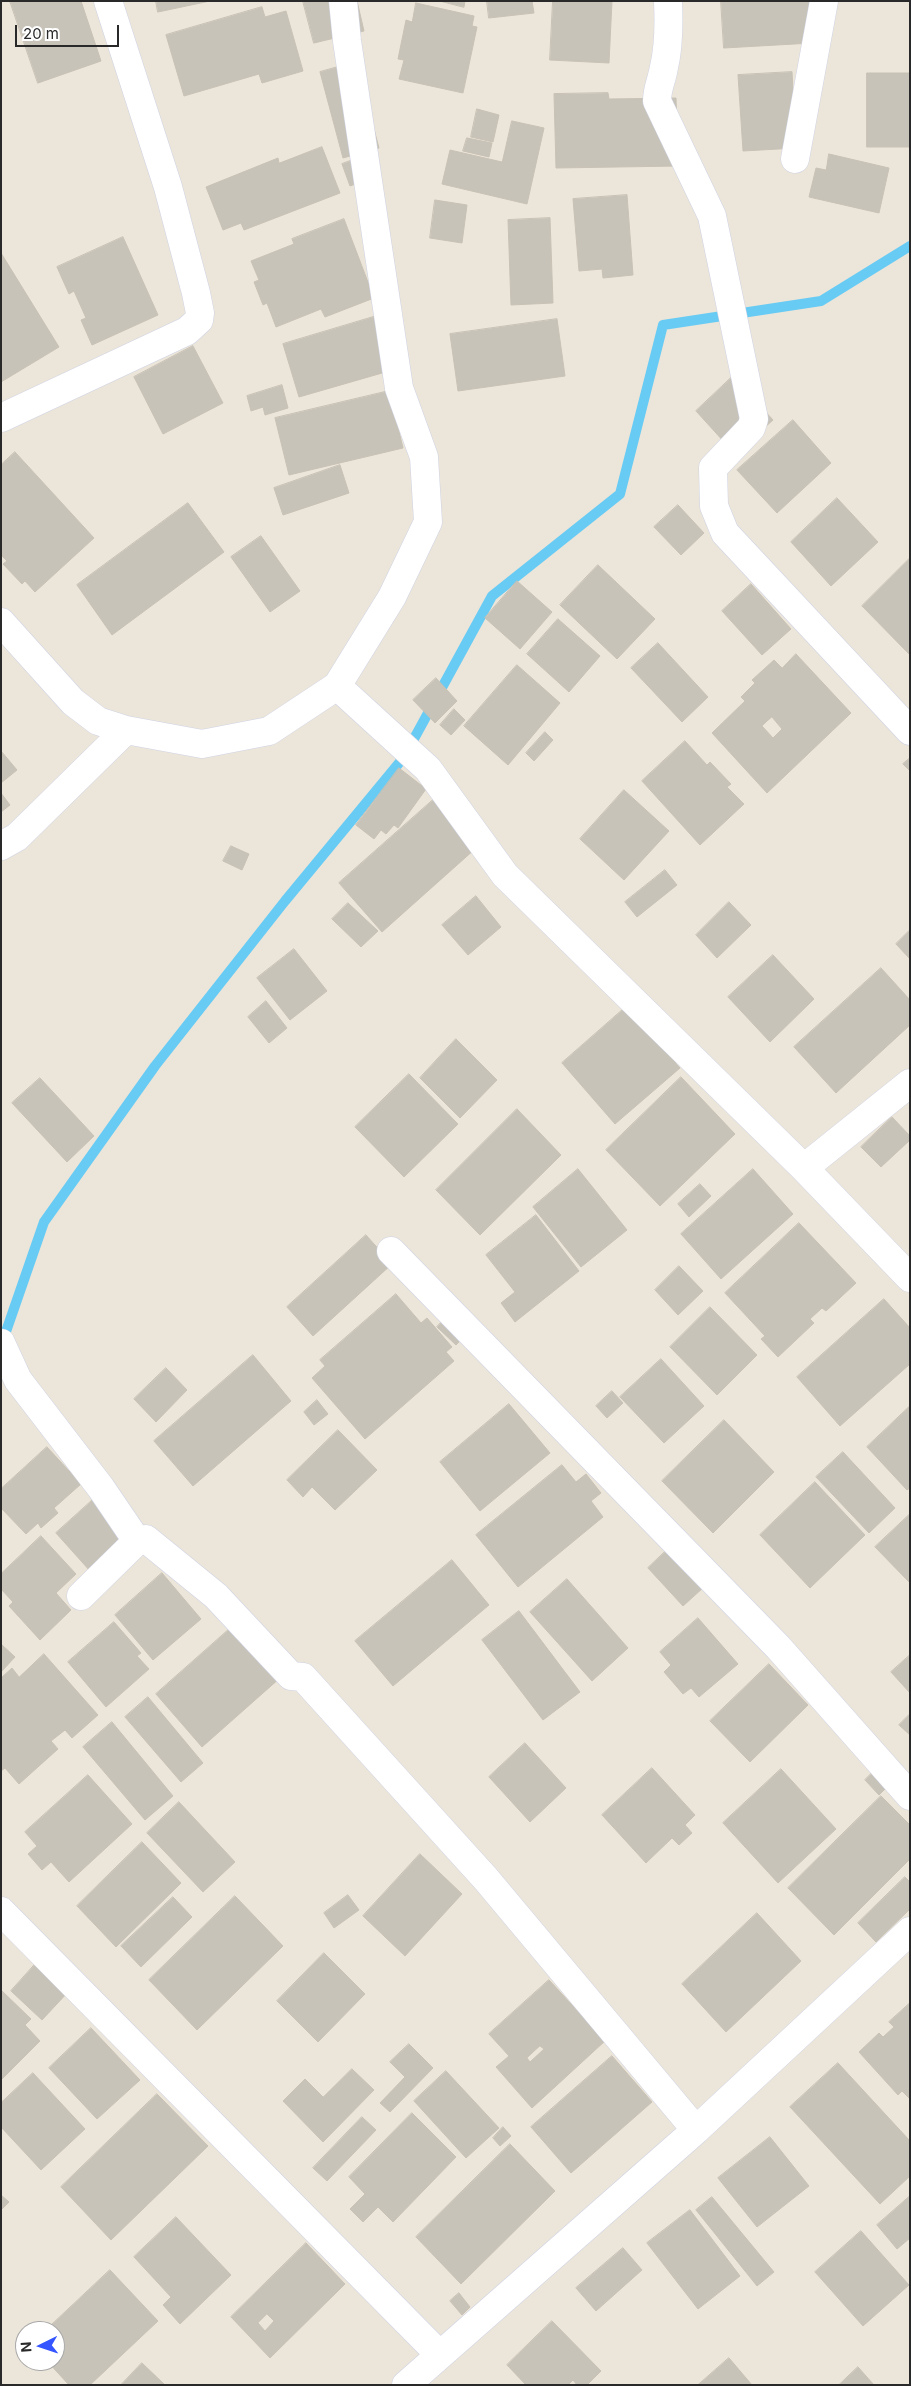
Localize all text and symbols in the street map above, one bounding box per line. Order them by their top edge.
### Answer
scale bar [18,15,121,47]
text: 20 m [23,24,59,43]
north arrow [15,2321,65,2371]
text: N [17,2341,34,2353]

